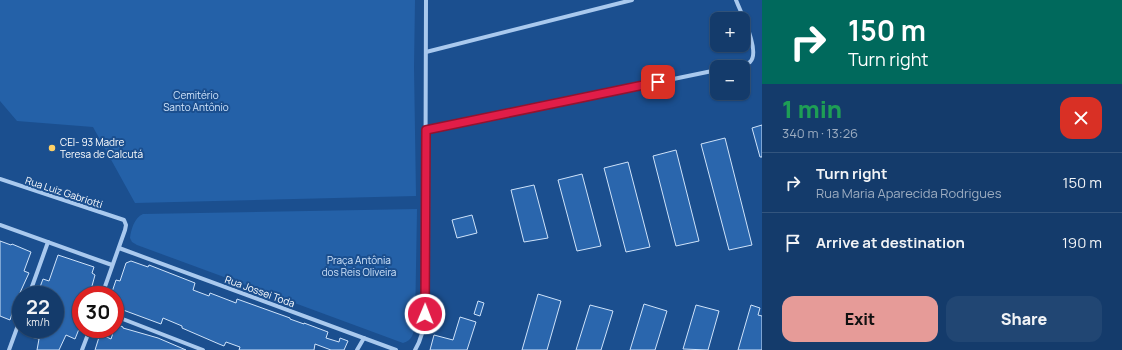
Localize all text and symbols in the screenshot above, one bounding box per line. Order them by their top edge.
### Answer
text: 150 m [848,11,926,49]
map controls [710,12,750,100]
button: + [710,12,750,52]
icon: right [782,16,834,68]
text: Turn right [848,47,929,71]
button: − [710,60,750,100]
pin [641,65,675,99]
icon: arrive [647,71,669,93]
park label: Cemitério Santo Antônio [163,88,229,114]
text: 1 min [782,92,842,125]
button: close [1060,97,1102,139]
text: 340 m · 13:26 [782,124,858,142]
place label: CEI- 93 Madre Teresa de Calcutá [60,135,143,161]
marker: CEI- 93 Madre Teresa de Calcutá [47,143,57,153]
text: Turn right [816,163,887,184]
icon: right [782,172,804,194]
text: 150 m [1063,172,1102,193]
street label: Rua Luiz Gabriotti [24,173,104,211]
text: Rua Maria Aparecida Rodrigues [816,184,1001,202]
icon: arrive [782,232,804,254]
text: Arrive at destination [816,232,965,253]
text: 190 m [1062,232,1102,253]
park label: Praça Antônia dos Reis Oliveira [322,253,396,279]
street label: Rua Jossei Toda [223,272,297,310]
speed limit sign: 30 [72,286,124,338]
text: 22 [26,293,50,320]
position arrow [404,293,446,335]
button: Exit [782,296,938,342]
button: Share [946,296,1102,342]
text: km/h [26,315,50,329]

